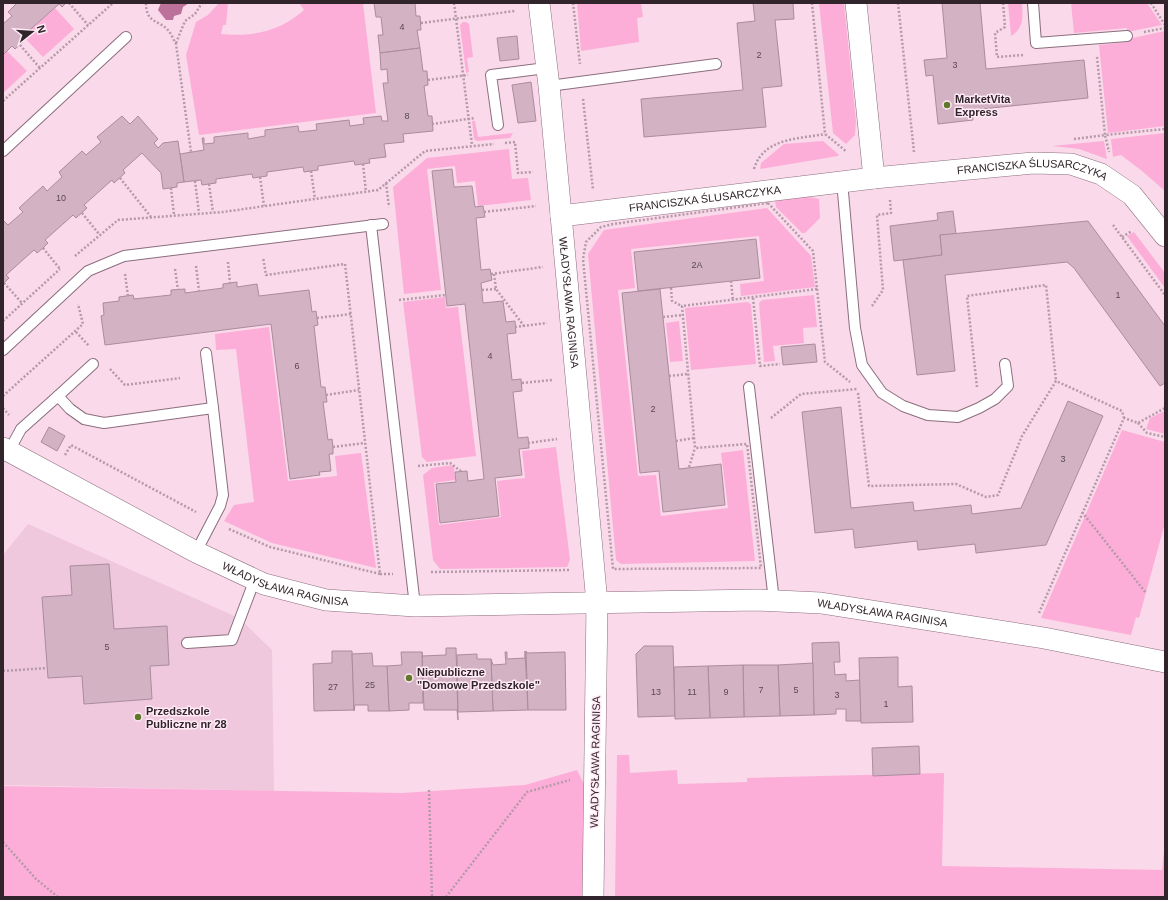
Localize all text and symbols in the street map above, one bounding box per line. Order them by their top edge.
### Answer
north arrow [12,12,52,52]
house number: 4 [399,22,405,32]
text: N [35,24,48,35]
house number: 2 [756,50,762,60]
house number: 3 [952,60,958,70]
place label: MarketVita Express [955,93,1011,118]
marker: MarketVita Express [942,100,952,110]
house number: 8 [404,111,410,121]
street label: FRANCISZKA ŚLUSARCZYKA [956,157,1111,183]
street label: FRANCISZKA ŚLUSARCZYKA [628,183,782,214]
house number: 10 [56,193,66,203]
street label: WŁADYSŁAWA RAGINISA [557,236,581,369]
house number: 2A [691,260,703,270]
house number: 1 [1115,290,1121,300]
house number: 4 [487,351,493,361]
house number: 6 [294,361,300,371]
house number: 2 [650,404,656,414]
house number: 3 [1060,454,1066,464]
street label: WŁADYSŁAWA RAGINISA [220,559,350,608]
street label: WŁADYSŁAWA RAGINISA [816,596,949,629]
house number: 5 [104,642,110,652]
place label: Niepubliczne "Domowe Przedszkole" [417,666,540,691]
marker: Niepubliczne "Domowe Przedszkole" [404,673,414,683]
house number: 25 [365,680,375,690]
house number: 27 [328,682,338,692]
house number: 7 [758,685,764,695]
house number: 5 [793,685,799,695]
house number: 13 [651,687,661,697]
house number: 11 [687,687,697,697]
house number: 9 [723,687,729,697]
house number: 3 [834,690,840,700]
street label: WŁADYSŁAWA RAGINISA [588,695,602,828]
house number: 1 [883,699,889,709]
place label: Przedszkole Publiczne nr 28 [146,705,227,730]
marker: Przedszkole Publiczne nr 28 [133,712,143,722]

